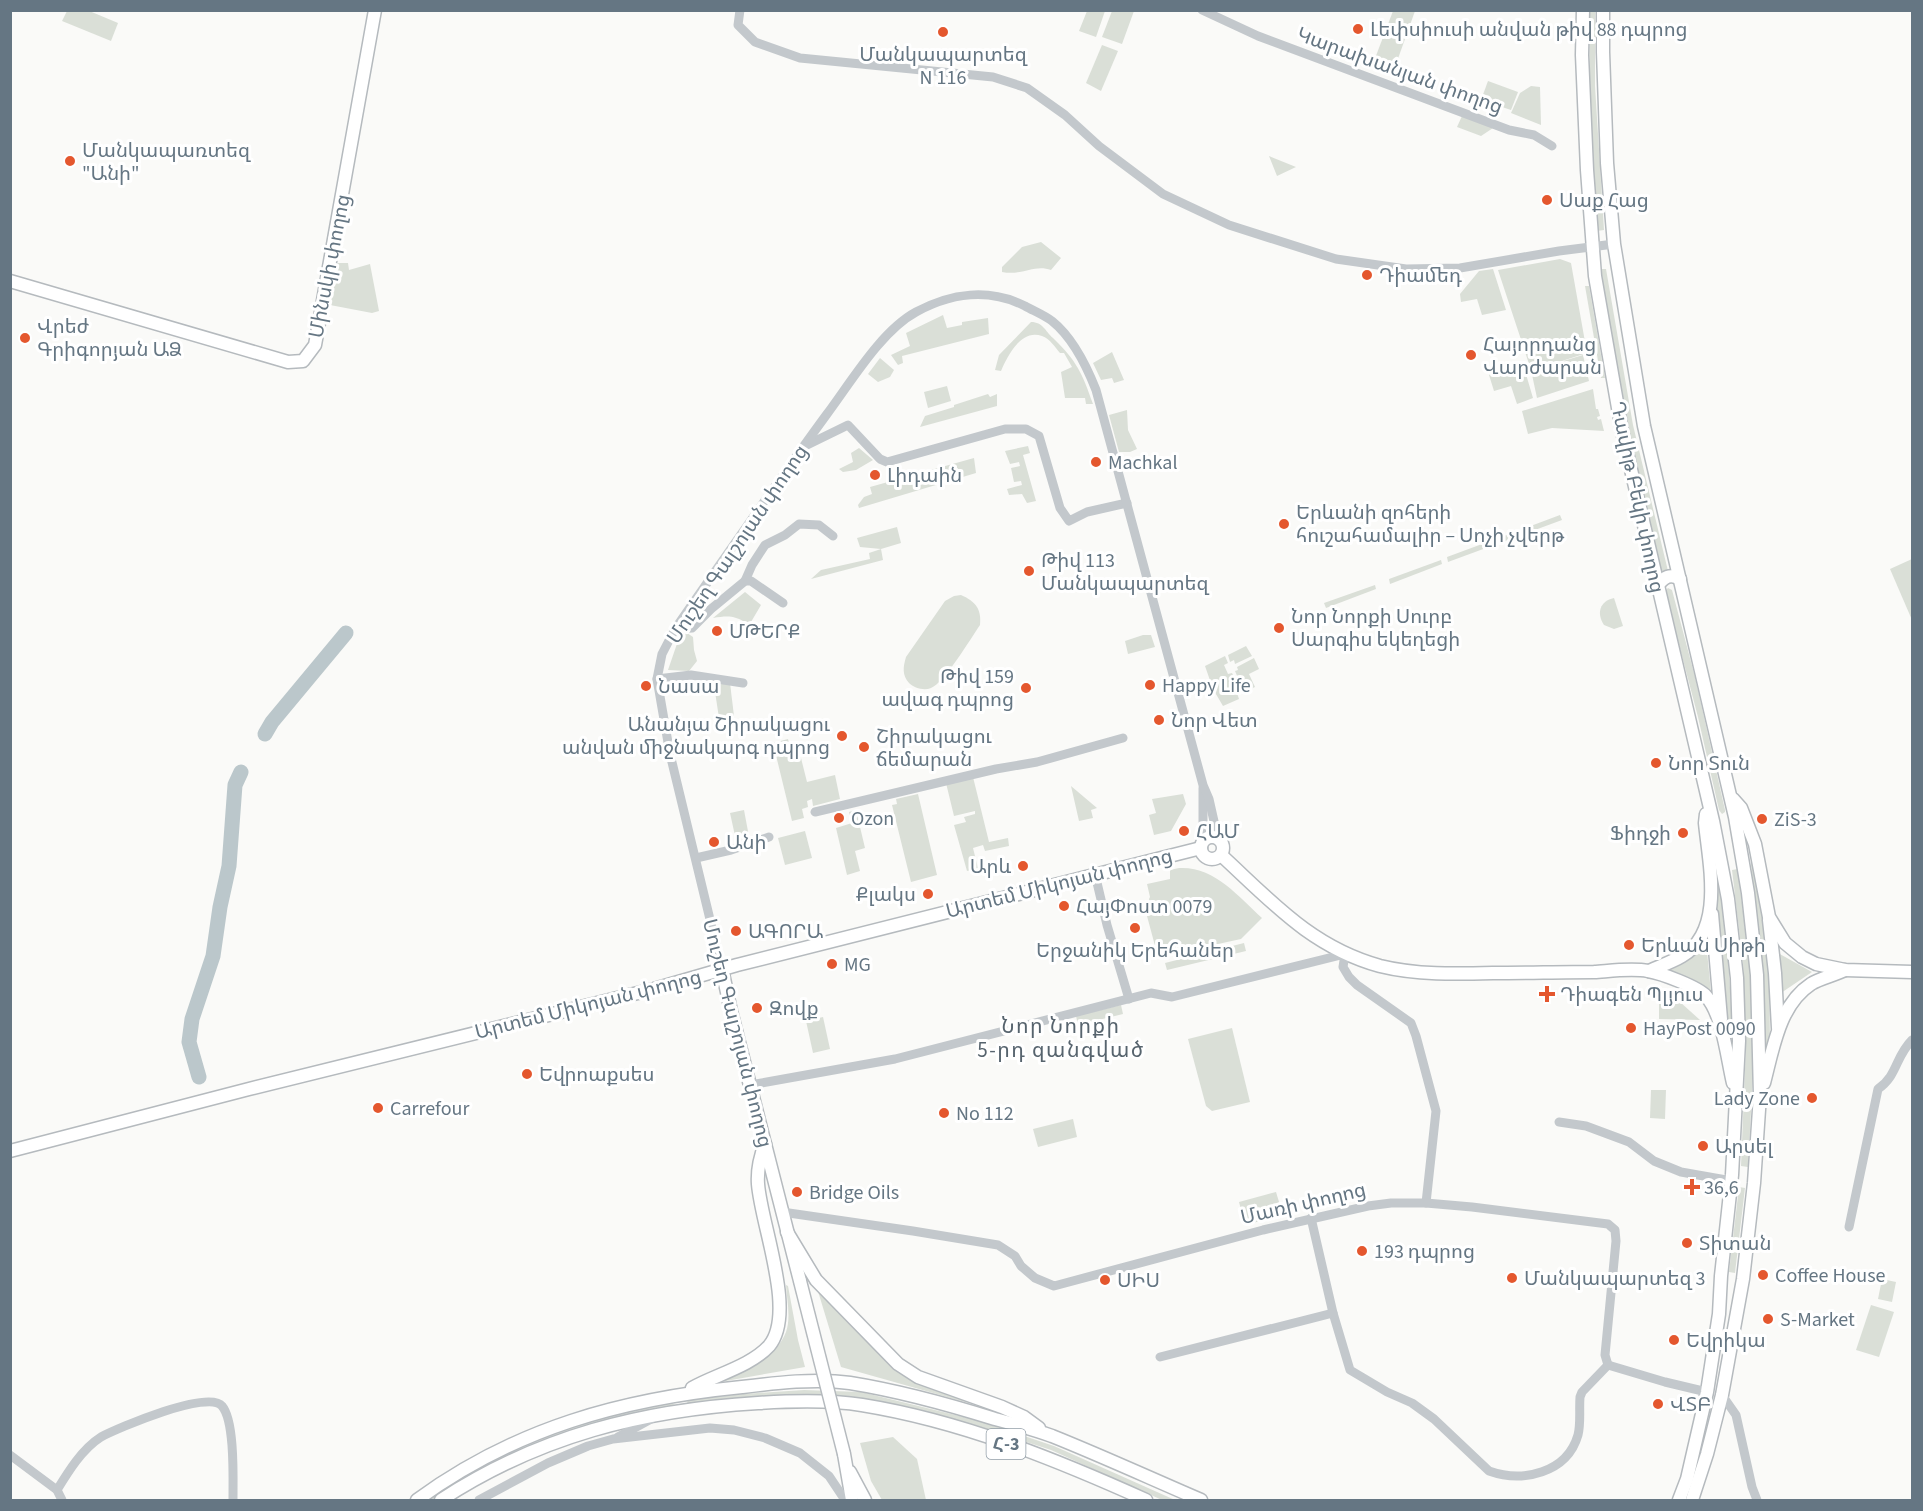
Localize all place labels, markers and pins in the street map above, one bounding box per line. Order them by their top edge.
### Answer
place label: Լեփսիուսի անվան թիվ 88 դպրոց [1370,16,1688,44]
marker: Լեփսիուսի անվան թիվ 88 դպրոց [1351,22,1365,36]
marker: Մանկապարտեզ N 116 [936,25,950,39]
place label: Մանկապարտեզ N 116 [859,41,1028,92]
place label: Մանկապառտեզ "Անի" [82,137,251,188]
marker: Մանկապառտեզ "Անի" [63,154,77,168]
place label: Սաք Հաց [1559,187,1649,215]
marker: Սաք Հաց [1540,193,1554,207]
place label: Դիամեդ [1379,262,1462,290]
marker: Դիամեդ [1360,268,1374,282]
place label: Վրեժ Գրիգորյան ԱՁ [37,313,182,364]
marker: Վրեժ Գրիգորյան ԱՁ [18,331,32,345]
place label: Հայորդանց Վարժարան [1483,331,1602,382]
marker: Հայորդանց Վարժարան [1464,348,1478,362]
place label: Machkal [1108,449,1178,477]
marker: Machkal [1089,455,1103,469]
place label: Լիդաին [887,462,962,490]
marker: Լիդաին [868,468,882,482]
place label: Երևանի զոհերի հուշահամալիր – Սոչի չվերթ [1296,499,1565,550]
marker: Երևանի զոհերի հուշահամալիր – Սոչի չվերթ [1277,517,1291,531]
place label: Թիվ 113 Մանկապարտեզ [1041,547,1209,598]
marker: Թիվ 113 Մանկապարտեզ [1022,564,1036,578]
place label: Նոր Նորքի Սուրբ Սարգիս եկեղեցի [1291,603,1460,654]
place label: ՄԹԵՐՔ [729,618,800,646]
marker: Նոր Նորքի Սուրբ Սարգիս եկեղեցի [1272,621,1286,635]
marker: ՄԹԵՐՔ [710,624,724,638]
place label: Թիվ 159 ավագ դպրոց [881,663,1014,714]
place label: Happy Life [1162,672,1251,700]
place label: Նասա [658,673,719,701]
marker: Happy Life [1143,678,1157,692]
marker: Նասա [639,679,653,693]
marker: Թիվ 159 ավագ դպրոց [1019,681,1033,695]
place label: Նոր Վետ [1171,707,1258,735]
place label: Անանյա Շիրակացու անվան միջնակարգ դպրոց [562,711,830,762]
marker: Նոր Վետ [1152,713,1166,727]
place label: Շիրակացու ճեմարան [876,723,992,774]
marker: Անանյա Շիրակացու անվան միջնակարգ դպրոց [835,729,849,743]
marker: Շիրակացու ճեմարան [857,740,871,754]
place label: Նոր Տուն [1668,750,1750,778]
marker: Նոր Տուն [1649,756,1663,770]
place label: Ozon [851,805,894,833]
place label: ZiS-3 [1774,806,1817,834]
marker: Ozon [832,811,846,825]
marker: ZiS-3 [1755,812,1769,826]
place label: ՀԱՄ [1196,818,1240,846]
place label: Ֆիդջի [1610,820,1671,848]
marker: ՀԱՄ [1177,824,1191,838]
marker: Ֆիդջի [1676,826,1690,840]
place label: Անի [726,829,767,857]
marker: Անի [707,835,721,849]
place label: Արև [970,853,1011,881]
marker: Արև [1016,859,1030,873]
place label: Քլակս [856,881,916,909]
marker: Քլակս [921,887,935,901]
place label: ՀայՓոստ 0079 [1076,893,1212,921]
marker: ՀայՓոստ 0079 [1057,899,1071,913]
place label: ԱԳՈՐԱ [748,918,823,946]
marker: Երջանիկ Երեհաներ [1128,921,1142,935]
marker: ԱԳՈՐԱ [729,924,743,938]
place label: Երևան Սիթի [1641,932,1766,960]
place label: Երջանիկ Երեհաներ [1036,937,1234,965]
marker: Երևան Սիթի [1622,938,1636,952]
place label: MG [844,951,871,979]
marker: MG [825,957,839,971]
place label: Դիագեն Պլյուս [1560,981,1703,1009]
marker: Դիագեն Պլյուս [1538,985,1556,1003]
place label: Զովք [769,995,819,1023]
marker: Զովք [750,1001,764,1015]
place label: HayPost 0090 [1643,1015,1756,1043]
marker: HayPost 0090 [1624,1021,1638,1035]
place label: Եվրոաքսես [539,1061,654,1089]
marker: Եվրոաքսես [520,1067,534,1081]
place label: Lady Zone [1714,1085,1800,1113]
marker: Lady Zone [1805,1091,1819,1105]
place label: Carrefour [390,1095,469,1123]
place label: No 112 [956,1100,1014,1128]
marker: Carrefour [371,1101,385,1115]
marker: No 112 [937,1106,951,1120]
place label: Արսել [1715,1133,1773,1161]
marker: Արսել [1696,1139,1710,1153]
place label: 36,6 [1704,1174,1739,1202]
place label: Bridge Oils [809,1179,899,1207]
marker: 36,6 [1685,1180,1699,1194]
marker: Bridge Oils [790,1185,804,1199]
place label: Տիտան [1699,1230,1771,1258]
marker: Տիտան [1680,1236,1694,1250]
place label: 193 դպրոց [1374,1238,1475,1266]
marker: 193 դպրոց [1355,1244,1369,1258]
place label: Coffee House [1775,1262,1886,1290]
place label: Մանկապարտեզ 3 [1524,1265,1705,1293]
place label: ՍԻՍ [1117,1267,1160,1295]
marker: Coffee House [1756,1268,1770,1282]
marker: Մանկապարտեզ 3 [1505,1271,1519,1285]
marker: ՍԻՍ [1098,1273,1112,1287]
place label: S-Market [1780,1306,1855,1334]
marker: S-Market [1761,1312,1775,1326]
place label: Եվրիկա [1686,1327,1766,1355]
marker: Եվրիկա [1667,1333,1681,1347]
place label: ՎՏԲ [1670,1391,1711,1419]
marker: ՎՏԲ [1651,1397,1665,1411]

